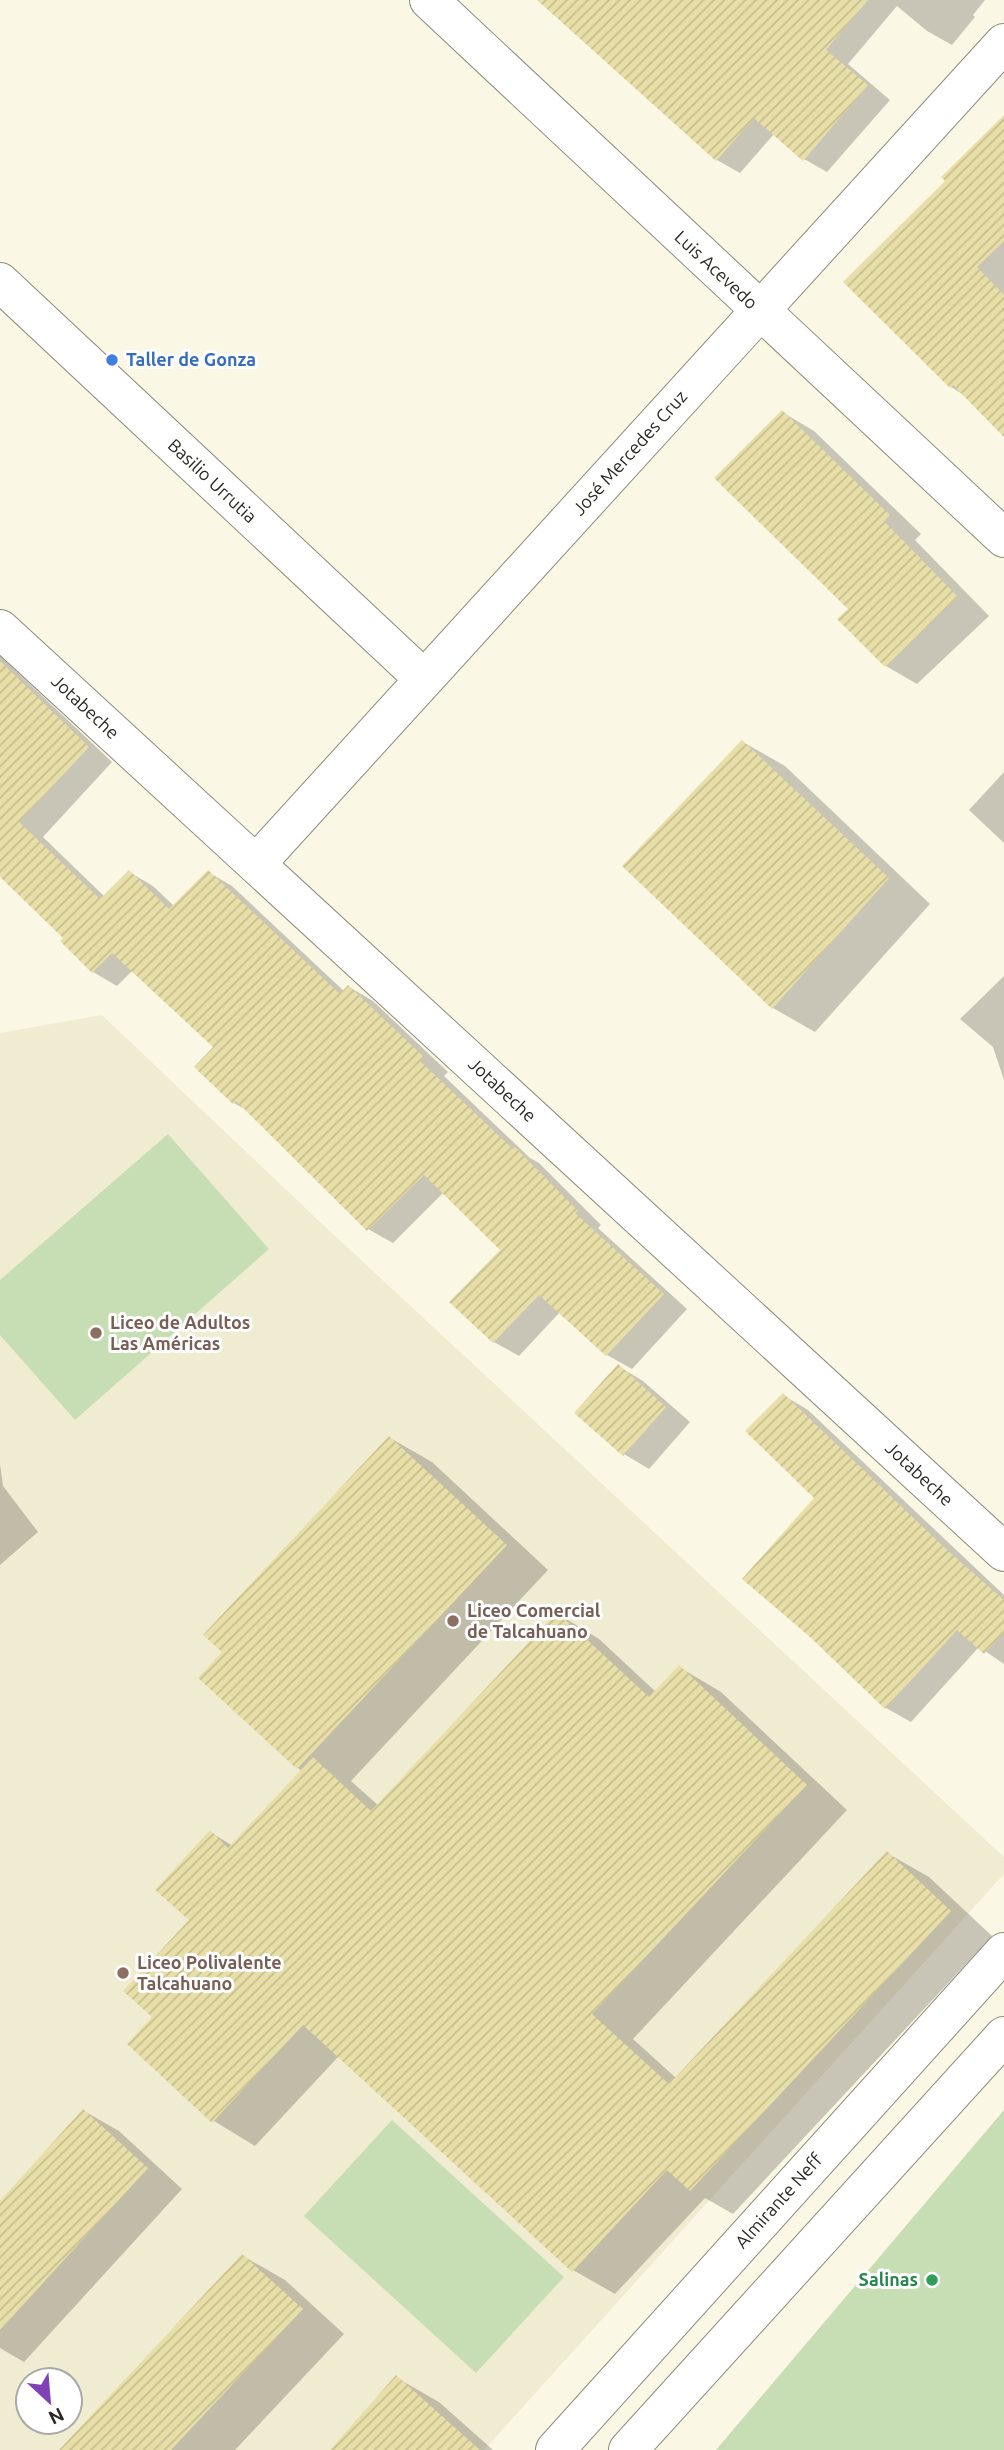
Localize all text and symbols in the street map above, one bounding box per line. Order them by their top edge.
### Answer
street label: Luis Acevedo [671,226,762,313]
place label: Taller de Gonza [126,349,256,369]
marker: Taller de Gonza [104,352,120,368]
street label: José Mercedes Cruz [568,386,690,519]
street label: Basilio Urrutia [164,434,261,526]
street label: Jotabeche [48,670,123,742]
street label: Jotabeche [465,1053,540,1125]
place label: Liceo de Adultos Las Américas [110,1312,250,1353]
marker: Liceo de Adultos Las Américas [88,1325,104,1341]
street label: Jotabeche [882,1437,957,1509]
place label: Liceo Comercial de Talcahuano [467,1600,601,1641]
marker: Liceo Comercial de Talcahuano [445,1613,461,1629]
place label: Liceo Polivalente Talcahuano [137,1952,282,1993]
marker: Liceo Polivalente Talcahuano [115,1965,131,1981]
street label: Almirante Neff [731,2149,826,2252]
place label: Salinas [859,2269,918,2289]
marker: Salinas [924,2272,940,2288]
north arrow [14,2366,84,2436]
text: N [45,2403,68,2429]

